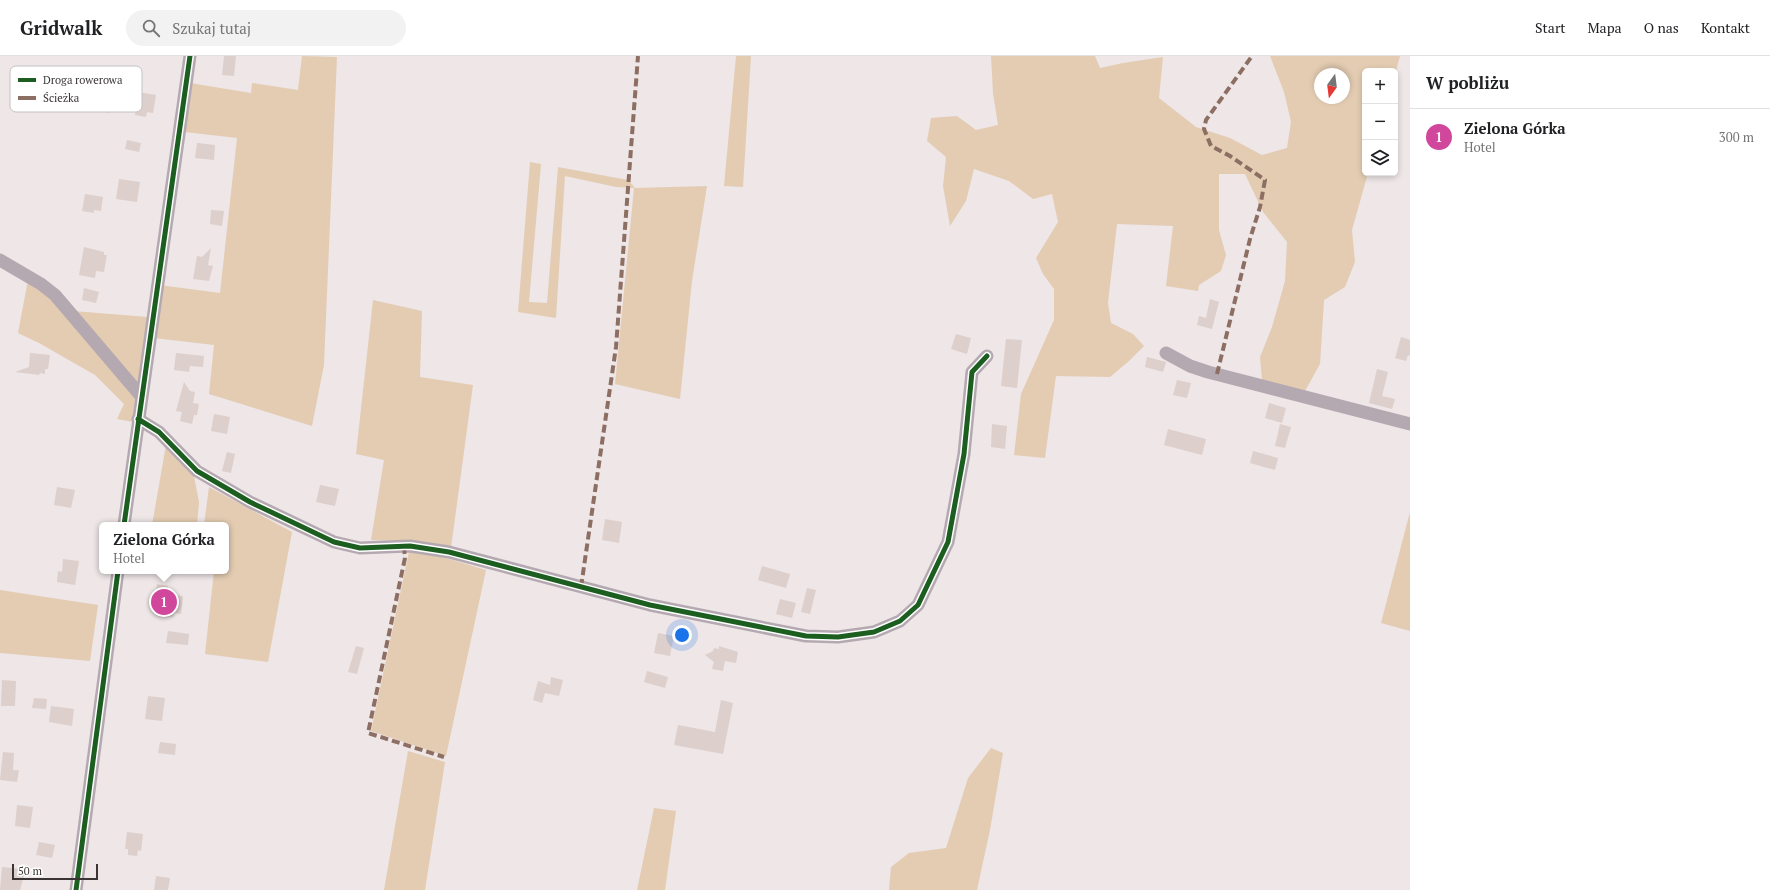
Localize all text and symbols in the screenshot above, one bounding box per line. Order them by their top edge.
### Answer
search box [126,10,406,46]
text: Gridwalk [20,15,102,40]
icon: search [140,17,162,39]
text: Szukaj tutaj [172,18,251,38]
text: Start [1535,18,1565,37]
text: Mapa [1587,18,1622,37]
text: O nas [1644,18,1679,37]
text: Kontakt [1701,18,1750,37]
legend [10,66,142,112]
north arrow [1314,68,1350,104]
map controls [1362,68,1398,176]
button: + [1362,68,1398,104]
text: W pobliżu [1426,71,1509,94]
text: Droga rowerowa [43,73,123,87]
text: Ścieżka [43,91,80,105]
button: − [1362,104,1398,140]
text: Zielona Górka [1464,118,1566,138]
text: 1 [1435,128,1443,146]
text: 300 m [1719,128,1754,146]
text: Hotel [1464,138,1496,156]
button: layers [1362,140,1398,176]
popup [99,522,229,574]
text: Zielona Górka [113,529,215,549]
text: Hotel [113,549,145,567]
pin: 1 [151,587,177,617]
your location [672,625,692,645]
scale bar [12,862,98,881]
text: 50 m [18,864,42,878]

